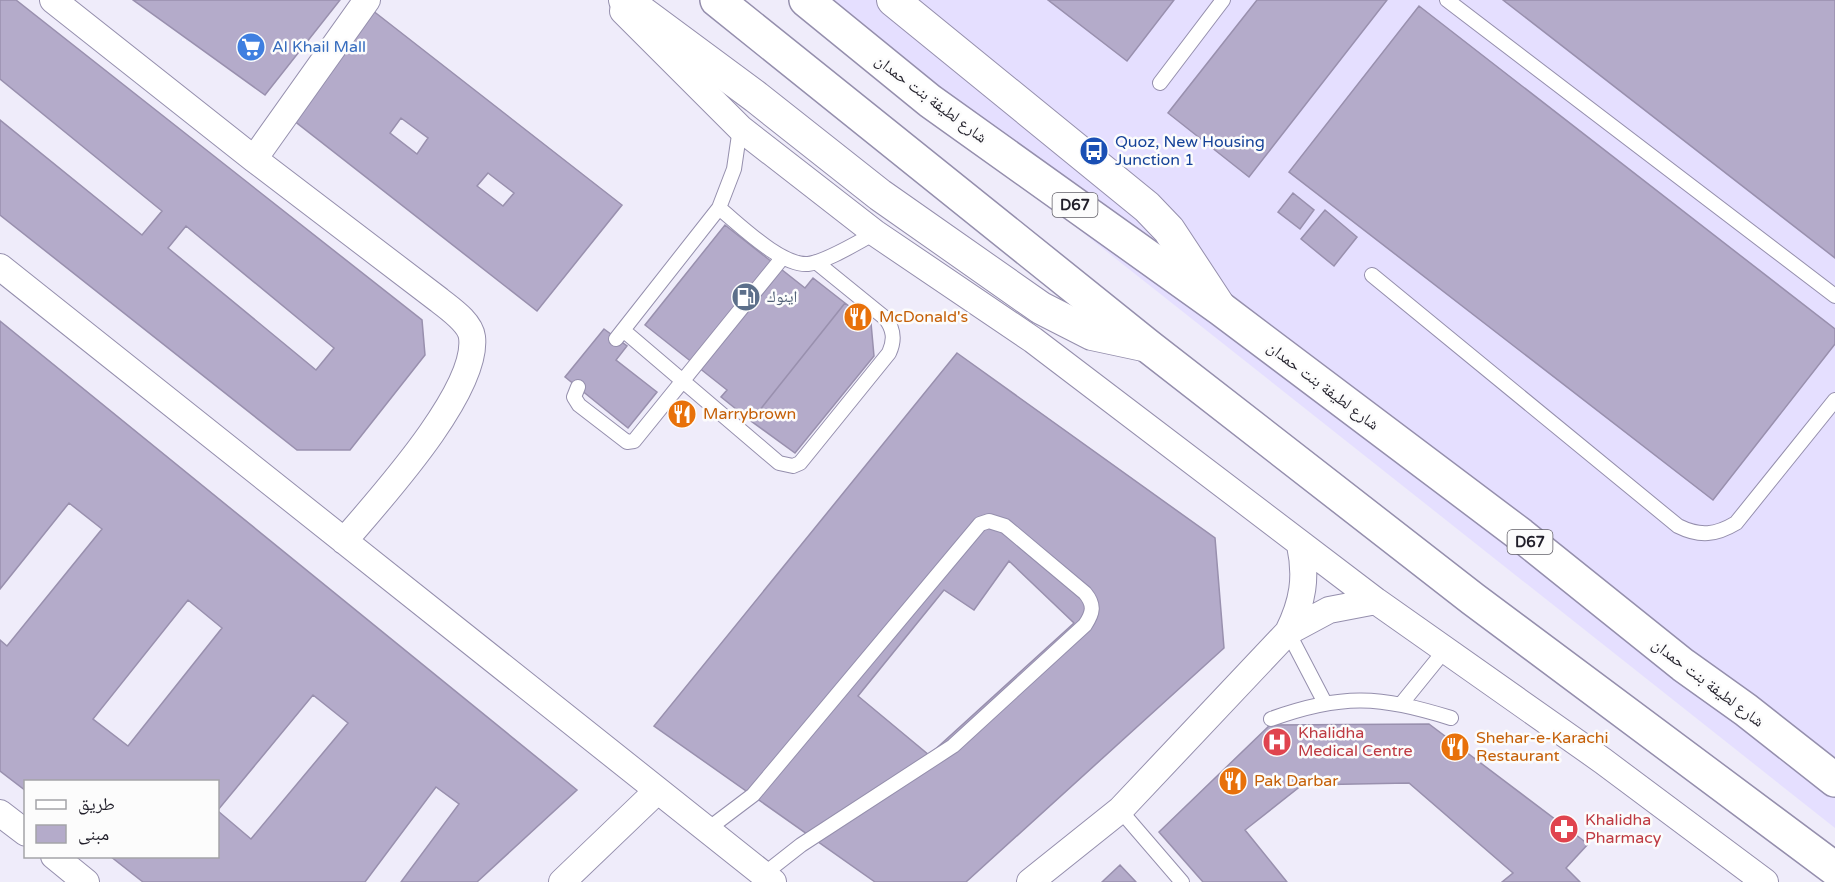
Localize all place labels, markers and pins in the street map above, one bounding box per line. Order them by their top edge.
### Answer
supermarket icon: Al Khail Mall [235,31,267,63]
place label: Al Khail Mall [272,37,366,57]
place label: Quoz, New Housing Junction 1 [1115,132,1265,170]
bus stop icon: Quoz, New Housing Junction 1 [1078,135,1110,167]
fuel station icon: اينوك [730,281,762,313]
place label: اينوك [767,287,797,307]
restaurant icon: McDonald's [842,301,874,333]
place label: McDonald's [879,307,968,327]
restaurant icon: Marrybrown [666,398,698,430]
place label: Marrybrown [703,404,796,424]
place label: Khalidha Medical Centre [1298,723,1413,761]
hospital icon: Khalidha Medical Centre [1261,726,1293,758]
place label: Shehar-e-Karachi Restaurant [1476,728,1609,766]
restaurant icon: Shehar-e-Karachi Restaurant [1439,731,1471,763]
restaurant icon: Pak Darbar [1217,765,1249,797]
place label: Pak Darbar [1254,771,1339,791]
place label: Khalidha Pharmacy [1585,810,1662,848]
pharmacy icon: Khalidha Pharmacy [1548,813,1580,845]

